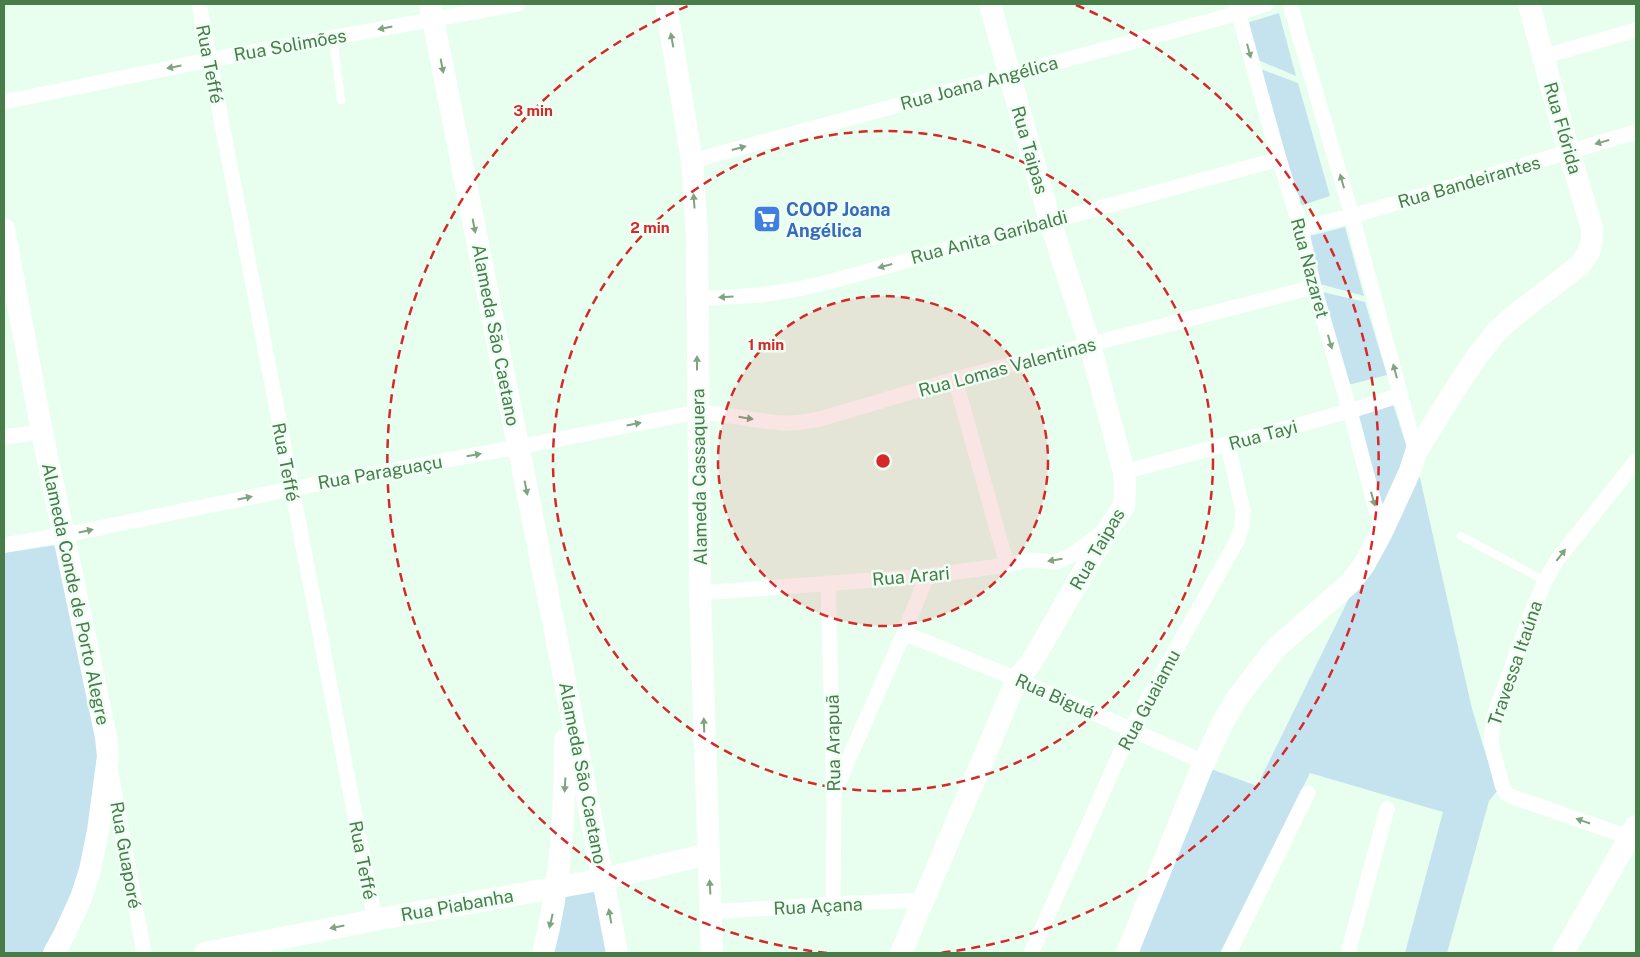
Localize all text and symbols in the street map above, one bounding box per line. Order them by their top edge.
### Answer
street label: Rua Teffé [192,23,228,105]
one-way arrow [377,24,393,32]
street label: Rua Solimões [232,25,348,65]
one-way arrow [667,31,675,47]
one-way arrow [1245,43,1253,58]
street label: Rua Joana Angélica [898,52,1060,114]
one-way arrow [439,59,447,75]
one-way arrow [166,63,181,71]
street label: Rua Flórida [1540,80,1586,176]
text: 3 min [513,102,553,119]
street label: Rua Taipas [1007,104,1053,196]
one-way arrow [1595,139,1610,147]
one-way arrow [732,144,747,152]
street label: Rua Bandeirantes [1395,152,1543,212]
one-way arrow [1337,173,1345,188]
one-way arrow [690,192,698,208]
place label: COOP Joana Angélica [786,199,891,241]
supermarket icon: COOP Joana Angélica [752,204,782,234]
street label: Rua Anita Garibaldi [908,206,1070,268]
street label: Rua Nazaret [1287,216,1333,320]
one-way arrow [471,218,479,234]
text: 2 min [630,219,670,236]
street label: Alameda São Caetano [468,242,524,428]
one-way arrow [877,263,892,271]
one-way arrow [717,294,733,302]
street label: Rua Lomas Valentinas [916,333,1098,401]
one-way arrow [1326,335,1334,350]
text: 1 min [748,336,784,353]
one-way arrow [693,355,701,371]
one-way arrow [1390,364,1398,379]
street label: Alameda Cassaquera [687,388,711,566]
one-way arrow [738,414,754,422]
street label: Rua Tayi [1226,416,1300,454]
one-way arrow [626,420,642,428]
street label: Rua Teffé [268,421,304,503]
street label: Rua Paraguaçu [316,451,444,493]
one-way arrow [466,451,482,459]
centre of rings [874,452,892,470]
street label: Alameda Conde de Porto Alegre [38,461,114,727]
one-way arrow [523,480,531,496]
one-way arrow [1370,491,1378,506]
one-way arrow [238,494,253,502]
street label: Rua Taipas [1065,505,1129,593]
one-way arrow [79,526,95,534]
one-way arrow [1556,549,1567,562]
one-way arrow [1047,556,1063,564]
street label: Rua Arari [871,562,951,590]
street label: Travessa Itaúna [1484,598,1546,728]
street label: Rua Guaiamu [1114,646,1184,754]
street label: Rua Biguá [1012,669,1098,723]
street label: Alameda São Caetano [555,680,611,866]
street label: Rua Arapuã [822,694,844,792]
one-way arrow [700,716,708,732]
one-way arrow [560,777,568,793]
street label: Rua Guaporé [106,800,146,910]
one-way arrow [1576,817,1591,824]
street label: Rua Teffé [345,819,381,901]
one-way arrow [705,879,713,895]
street label: Rua Piabanha [399,885,515,925]
street label: Rua Açana [773,893,863,919]
one-way arrow [606,908,614,924]
one-way arrow [547,913,555,928]
one-way arrow [328,924,344,932]

